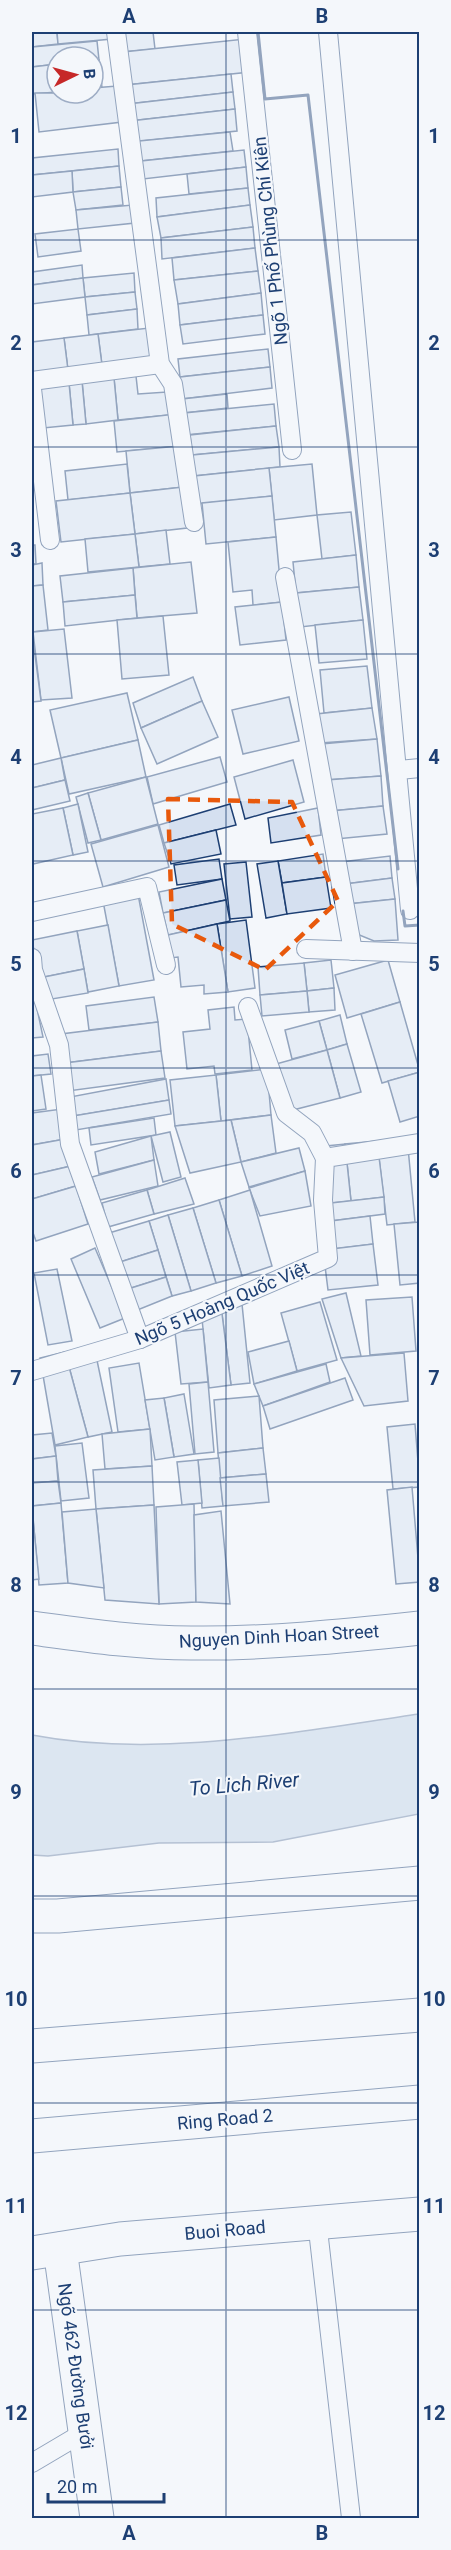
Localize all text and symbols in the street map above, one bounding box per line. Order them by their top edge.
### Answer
text: A [122,4,136,28]
text: B [316,4,328,28]
north arrow [45,45,105,105]
text: B [80,68,99,80]
text: 1 [10,124,22,148]
text: 1 [428,124,440,148]
street label: Ngõ 1 Phố Phùng Chí Kiên [249,136,291,346]
text: 2 [10,331,22,355]
text: 2 [428,331,440,355]
text: 3 [10,538,22,562]
text: 3 [428,538,440,562]
text: 4 [10,745,22,769]
text: 4 [428,745,440,769]
text: 5 [10,952,22,976]
text: 5 [428,952,440,976]
text: 6 [10,1159,22,1183]
text: 6 [428,1159,440,1183]
street label: Ngõ 5 Hoàng Quốc Việt [132,1257,312,1349]
text: 7 [10,1366,22,1390]
text: 7 [428,1366,440,1390]
text: 8 [10,1573,22,1597]
text: 8 [428,1573,440,1597]
street label: Nguyen Dinh Hoan Street [178,1620,380,1652]
water label: To Lich River [188,1767,301,1801]
text: 9 [10,1780,22,1804]
text: 9 [428,1780,440,1804]
text: 10 [5,1987,27,2011]
text: 10 [423,1987,445,2011]
street label: Ring Road 2 [176,2104,274,2134]
text: 11 [5,2194,27,2218]
text: 11 [423,2194,445,2218]
street label: Buoi Road [183,2216,267,2244]
street label: Ngõ 462 Đường Bưởi [54,2282,98,2450]
text: 12 [5,2401,27,2425]
text: 12 [423,2401,445,2425]
scale bar [48,2466,164,2504]
text: 20 m [57,2476,97,2497]
text: A [122,2521,136,2545]
text: B [316,2521,328,2545]

